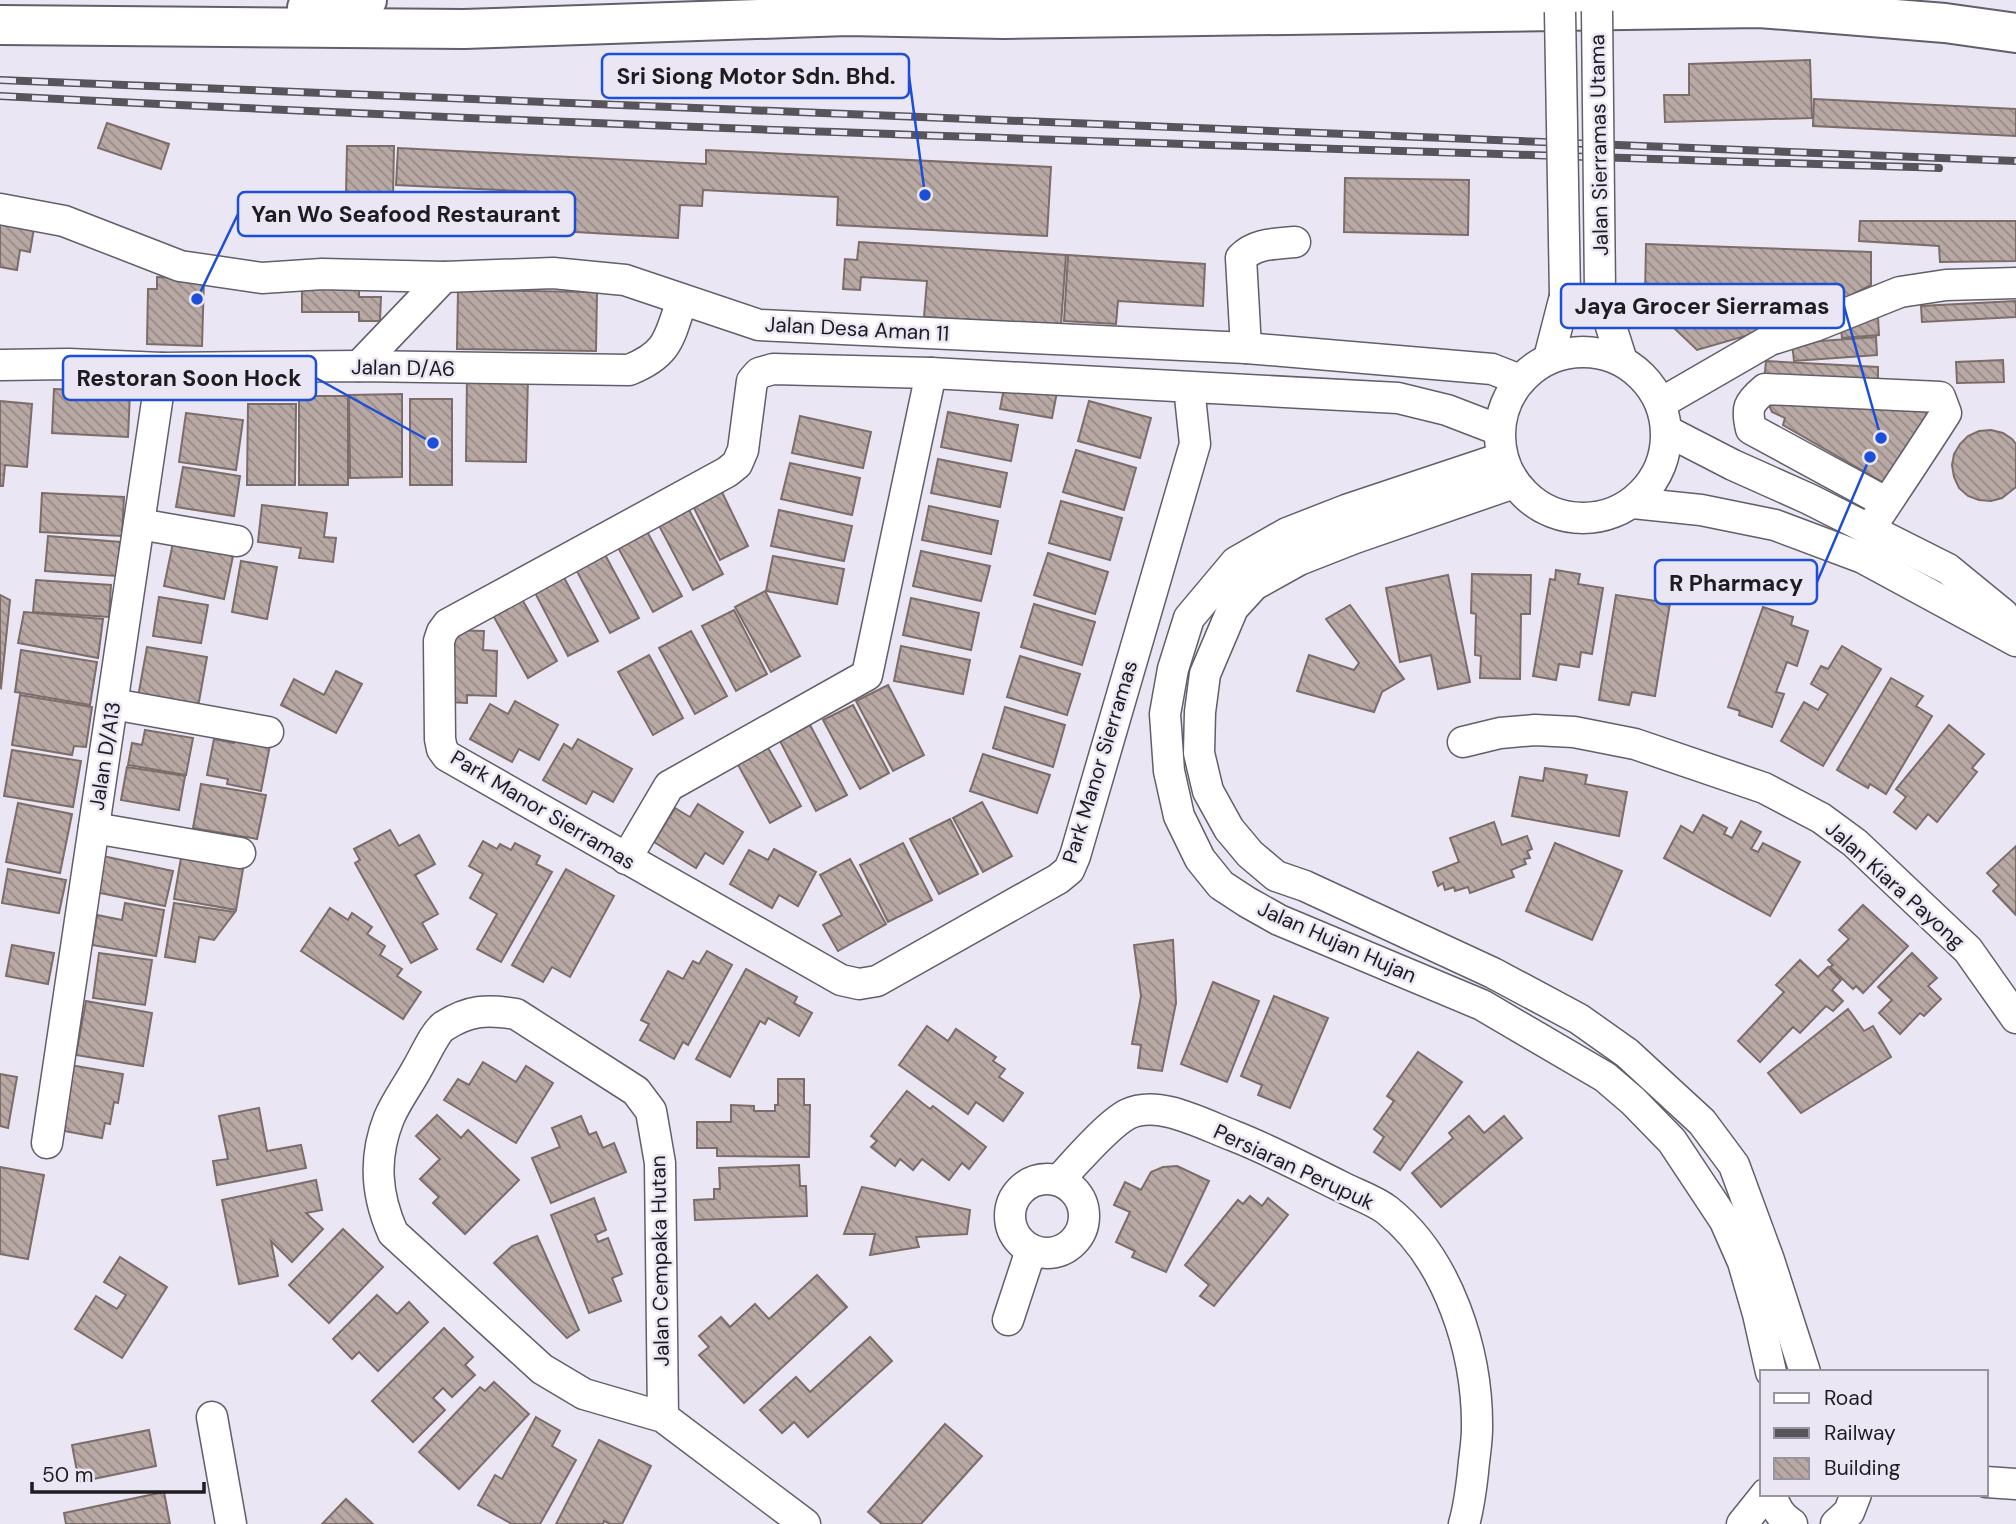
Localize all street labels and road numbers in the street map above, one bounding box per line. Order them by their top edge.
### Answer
street label: Jalan Sierramas Utama [1583,34,1615,256]
street label: Jalan Desa Aman 11 [764,310,950,348]
street label: Jalan D/A6 [351,353,455,383]
street label: Park Manor Sierramas [1056,657,1144,867]
street label: Jalan D/A13 [83,700,127,812]
street label: Park Manor Sierramas [445,744,641,876]
street label: Jalan Kiara Payong [1819,815,1971,955]
street label: Jalan Hujan Hujan [1253,894,1421,990]
street label: Persiaran Perupuk [1209,1118,1379,1217]
street label: Jalan Cempaka Hutan [644,1155,676,1367]

